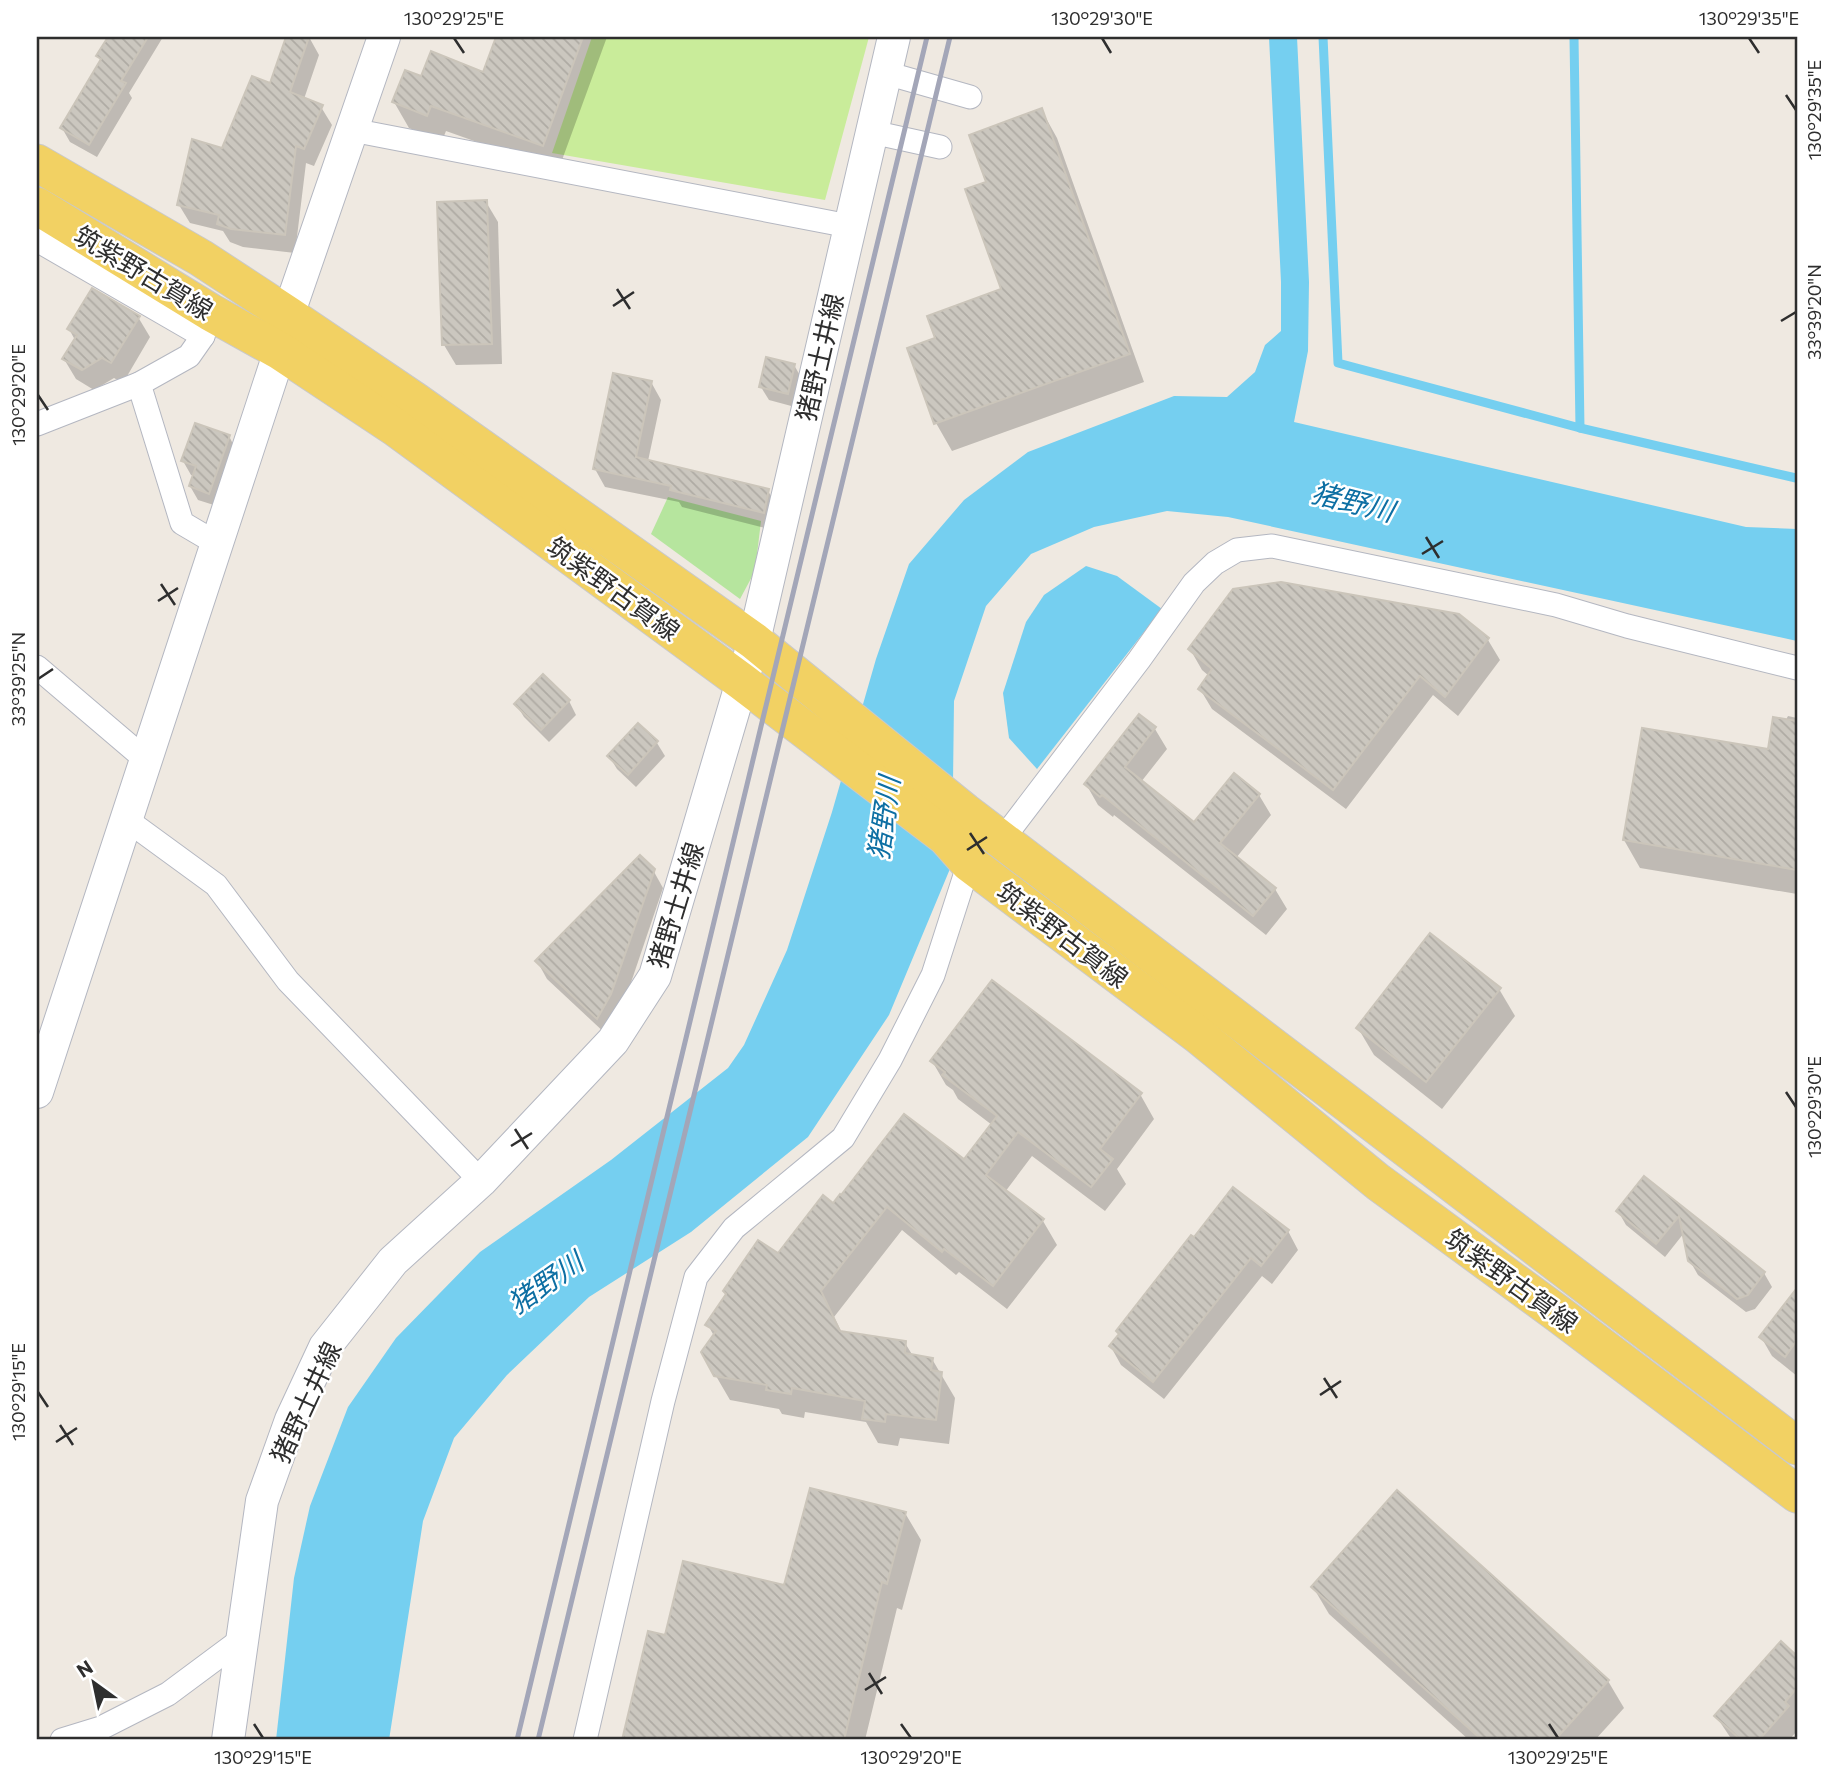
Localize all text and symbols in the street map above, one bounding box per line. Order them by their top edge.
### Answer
text: 130°29'25"E [404,7,504,29]
text: 130°29'30"E [1051,7,1153,29]
text: 130°29'35"E [1699,7,1799,29]
text: 130°29'35"E [1803,60,1825,160]
street label: 筑紫野古賀線 [69,219,219,325]
text: 33°39'20"N [1803,264,1825,360]
street label: 猪野土井線 [789,290,849,424]
text: 130°29'20"E [7,344,29,446]
water label: 猪野川 [1308,474,1401,528]
street label: 筑紫野古賀線 [542,530,686,646]
text: 33°39'25"N [7,632,29,726]
water label: 猪野川 [860,771,906,862]
street label: 猪野土井線 [641,838,709,972]
street label: 筑紫野古賀線 [991,875,1135,993]
text: 130°29'30"E [1803,1056,1825,1158]
street label: 筑紫野古賀線 [1440,1222,1584,1338]
water label: 猪野川 [501,1242,592,1320]
street label: 猪野土井線 [263,1337,347,1467]
text: 130°29'15"E [7,1343,29,1441]
north arrow [60,1648,130,1718]
text: N [72,1655,97,1682]
text: 130°29'15"E [214,1746,312,1768]
text: 130°29'20"E [860,1746,962,1768]
text: 130°29'25"E [1508,1746,1608,1768]

